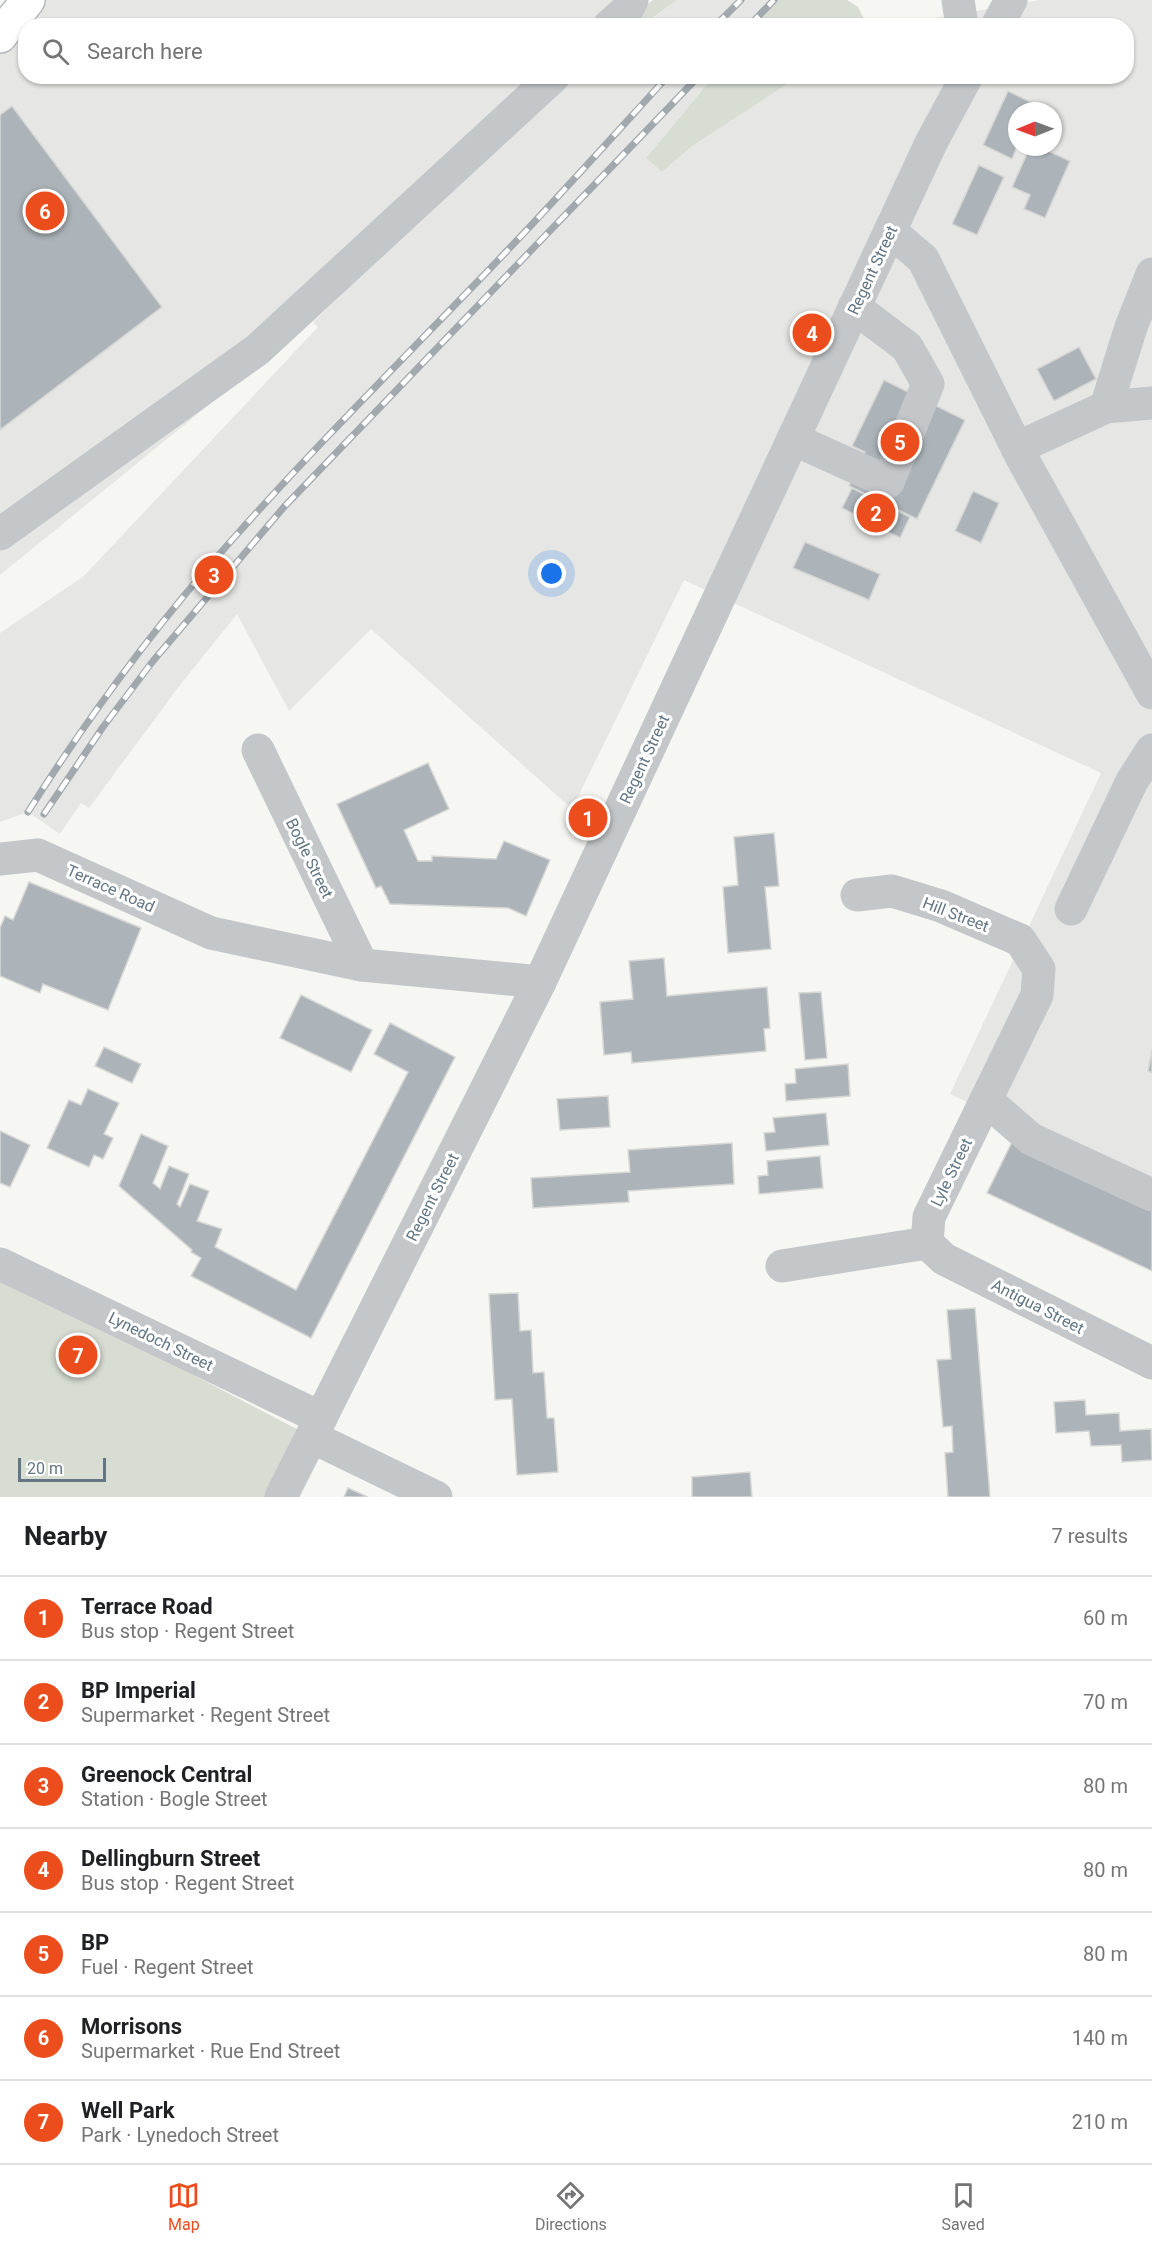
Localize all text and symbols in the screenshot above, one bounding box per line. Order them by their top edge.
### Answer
search box [18,18,1134,84]
icon: search [39,35,72,68]
text: Search here [87,39,203,64]
north arrow [1008,102,1062,156]
pin: 6 [26,188,64,234]
street label: Regent Street [844,223,901,318]
pin: 4 [792,310,832,356]
pin: 5 [880,420,920,464]
pin: 2 [856,490,896,536]
pin: 3 [194,552,234,598]
your location [537,559,566,588]
street label: Regent Street [616,712,673,807]
pin: 1 [568,796,608,840]
street label: Bogle Street [282,815,337,901]
street label: Terrace Road [64,861,158,916]
street label: Hill Street [920,893,992,936]
street label: Lyle Street [927,1135,976,1210]
street label: Regent Street [402,1150,463,1244]
street label: Antigua Street [988,1275,1087,1338]
street label: Lynedoch Street [105,1308,216,1375]
pin: 7 [58,1332,98,1378]
scale bar [18,1455,106,1482]
text: 20 m [27,1459,63,1478]
text: Nearby [24,1521,107,1551]
text: 7 results [1052,1524,1128,1548]
text: Terrace Road [81,1594,213,1619]
text: 1 [38,1606,49,1630]
text: 60 m [1083,1606,1128,1630]
text: Bus stop · Regent Street [81,1619,294,1643]
text: BP Imperial [81,1678,196,1703]
text: 2 [38,1690,49,1714]
text: 70 m [1083,1690,1128,1714]
text: Supermarket · Regent Street [81,1703,330,1727]
text: Greenock Central [81,1762,252,1787]
text: 3 [38,1774,49,1798]
text: 80 m [1083,1774,1128,1798]
text: Station · Bogle Street [81,1787,268,1811]
text: Dellingburn Street [81,1846,260,1871]
text: 4 [38,1858,49,1882]
text: 80 m [1083,1858,1128,1882]
text: Bus stop · Regent Street [81,1871,294,1895]
text: BP [81,1930,109,1955]
text: 5 [38,1942,49,1966]
text: 80 m [1083,1942,1128,1966]
text: Fuel · Regent Street [81,1955,254,1979]
text: Morrisons [81,2014,182,2039]
text: 6 [38,2026,49,2050]
text: 140 m [1072,2026,1128,2050]
text: Supermarket · Rue End Street [81,2039,340,2063]
text: Well Park [81,2098,175,2123]
text: 7 [38,2110,49,2134]
text: 210 m [1072,2110,1128,2134]
text: Park · Lynedoch Street [81,2123,279,2147]
tab: Map [167,2179,200,2234]
tab: Directions [535,2179,607,2234]
tab: Saved [941,2179,985,2234]

